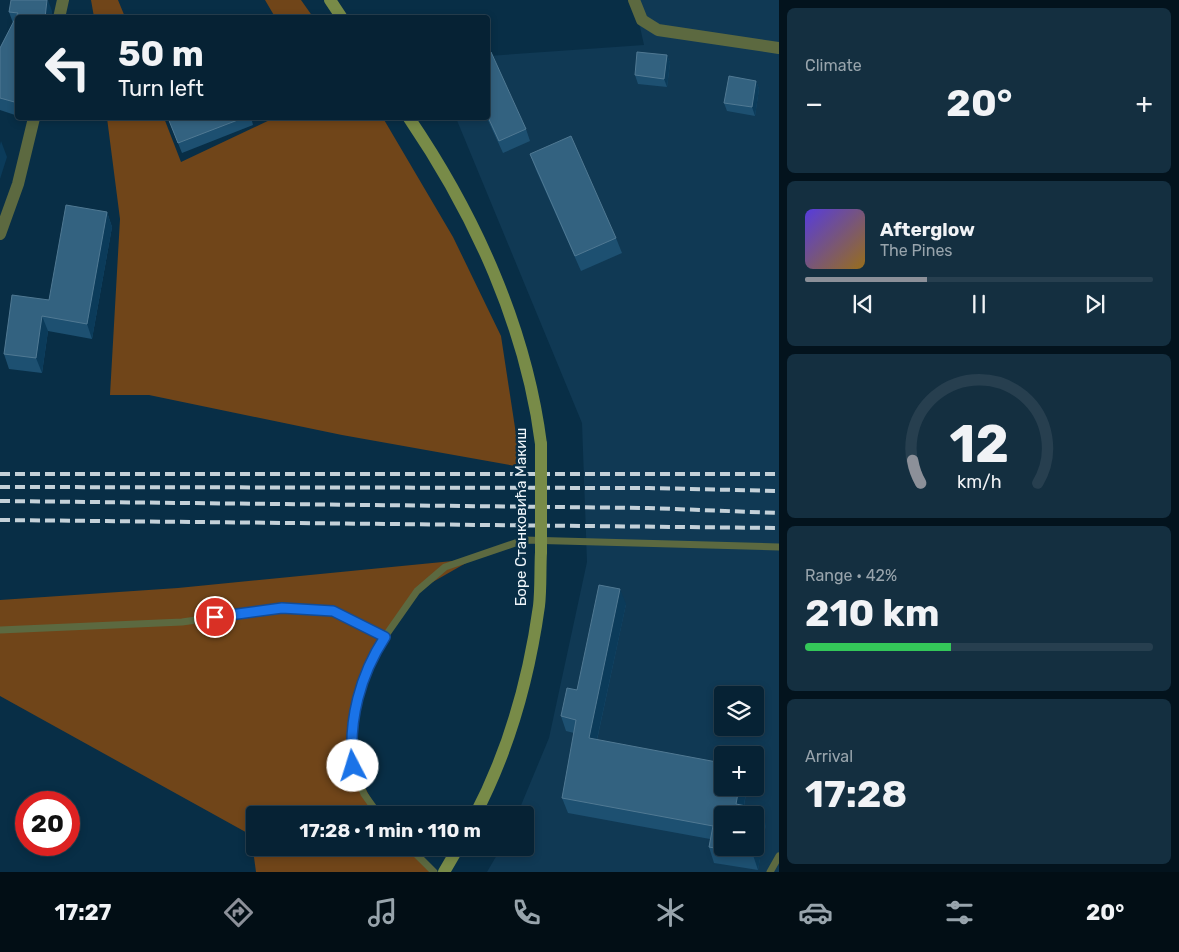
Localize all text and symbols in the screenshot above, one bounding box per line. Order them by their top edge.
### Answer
text: 50 m [118,33,204,75]
icon: left [35,35,100,100]
text: Climate [805,56,862,75]
text: Turn left [118,75,204,102]
text: 20° [946,80,1012,126]
text: − [805,87,823,120]
text: + [1136,87,1153,120]
text: Afterglow [880,218,975,241]
text: The Pines [880,241,953,260]
icon: previous [849,290,877,318]
icon: pause [965,290,993,318]
icon: next [1081,290,1109,318]
text: 12 [949,413,1009,475]
street label: Боре Станковића Макиш [512,428,530,606]
text: km/h [957,471,1001,492]
text: Range · 42% [805,566,897,585]
text: 210 km [805,590,940,636]
pin [194,596,236,638]
icon: arrive [201,603,229,631]
map controls [714,686,764,856]
button: layers [714,686,764,736]
position arrow [326,739,378,791]
button: + [714,746,764,796]
text: Arrival [805,747,853,766]
text: 17:28 [805,771,907,817]
speed limit sign: 20 [15,791,80,856]
button: − [714,806,764,856]
text: 17:28 · 1 min · 110 m [299,819,481,842]
icon: directions [221,895,256,930]
icon: music [365,895,400,930]
icon: phone [509,895,544,930]
icon: climate [653,895,688,930]
icon: car [798,895,833,930]
icon: filters [942,895,977,930]
text: 17:27 [55,899,111,926]
text: 20° [1086,899,1124,926]

